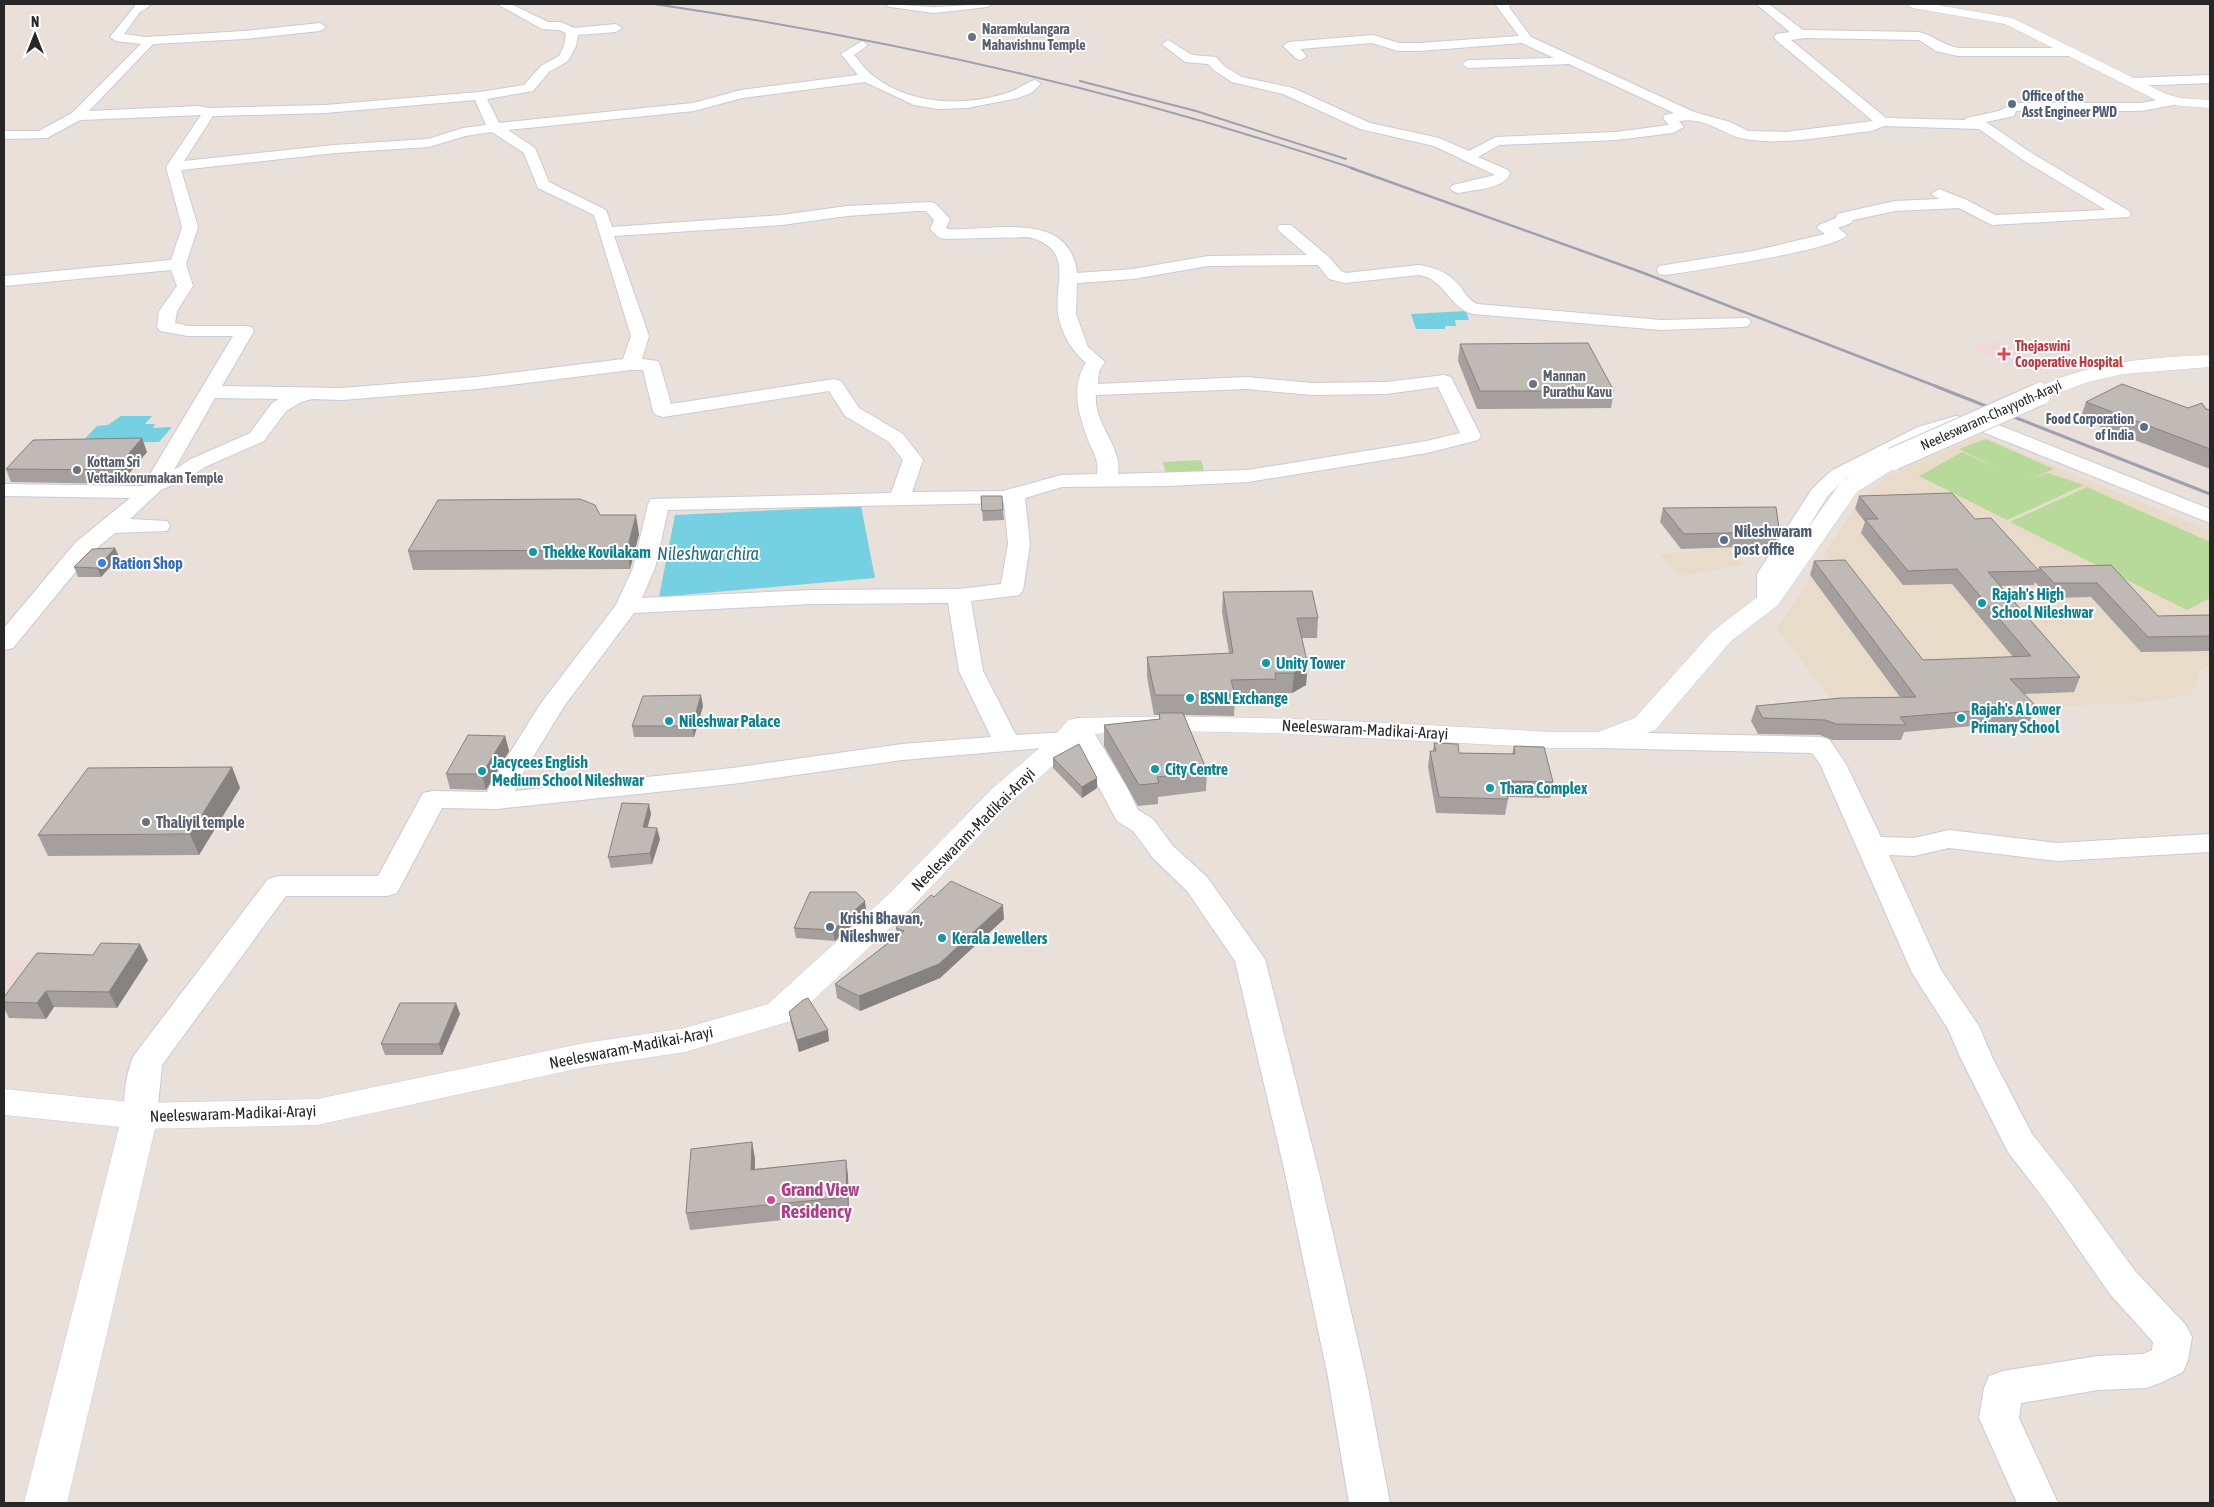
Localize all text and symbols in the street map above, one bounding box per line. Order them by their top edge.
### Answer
north arrow [10,10,60,60]
text: N [31,14,39,30]
place label: Naramkulangara Mahavishnu Temple [982,21,1086,53]
marker: Naramkulangara Mahavishnu Temple [966,31,978,43]
place label: Office of the Asst Engineer PWD [2021,88,2117,120]
marker: Office of the Asst Engineer PWD [2006,98,2018,110]
place label: Thejaswini Cooperative Hospital [2015,338,2123,370]
marker: Thejaswini Cooperative Hospital [1997,347,2011,361]
place label: Mannan Purathu Kavu [1543,368,1612,400]
street label: Neeleswaram-Chayyoth-Arayi [1918,377,2064,453]
marker: Mannan Purathu Kavu [1527,378,1539,390]
place label: Food Corporation of India [2046,411,2134,443]
marker: Food Corporation of India [2138,421,2150,433]
place label: Kottam Sri Vettaikkorumakan Temple [86,454,223,486]
marker: Kottam Sri Vettaikkorumakan Temple [71,464,83,476]
place label: Nileshwaram post office [1734,522,1812,558]
marker: Nileshwaram post office [1718,534,1730,546]
place label: Thekke Kovilakam [543,543,651,561]
water label: Nileshwar chira [657,543,760,564]
marker: Thekke Kovilakam [527,546,539,558]
place label: Ration Shop [112,554,183,572]
marker: Ration Shop [96,557,108,569]
place label: Rajah's High School Nileshwar [1992,585,2094,621]
marker: Rajah's High School Nileshwar [1976,597,1988,609]
place label: Unity Tower [1276,654,1345,672]
marker: Unity Tower [1260,657,1272,669]
place label: BSNL Exchange [1200,689,1288,707]
marker: BSNL Exchange [1184,692,1196,704]
place label: Rajah's A Lower Primary School [1971,700,2061,736]
place label: Nileshwar Palace [679,712,780,730]
marker: Rajah's A Lower Primary School [1955,712,1967,724]
marker: Nileshwar Palace [663,715,675,727]
street label: Neeleswaram-Madikai-Arayi [1281,716,1449,743]
place label: Jacycees English Medium School Nileshwar [491,753,644,789]
place label: City Centre [1165,760,1228,778]
marker: City Centre [1149,763,1161,775]
street label: Neeleswaram-Madikai-Arayi [908,764,1039,895]
marker: Jacycees English Medium School Nileshwar [476,765,488,777]
place label: Thara Complex [1500,779,1588,797]
marker: Thara Complex [1484,782,1496,794]
place label: Thaliyil temple [156,813,245,831]
marker: Thaliyil temple [140,816,152,828]
place label: Krishi Bhavan, Nileshwer [840,909,923,945]
marker: Krishi Bhavan, Nileshwer [824,921,836,933]
place label: Kerala Jewellers [952,929,1048,947]
marker: Kerala Jewellers [936,932,948,944]
street label: Neeleswaram-Madikai-Arayi [548,1022,715,1073]
street label: Neeleswaram-Madikai-Arayi [149,1101,317,1126]
place label: Grand View Residency [781,1178,860,1222]
marker: Grand View Residency [765,1194,777,1206]

